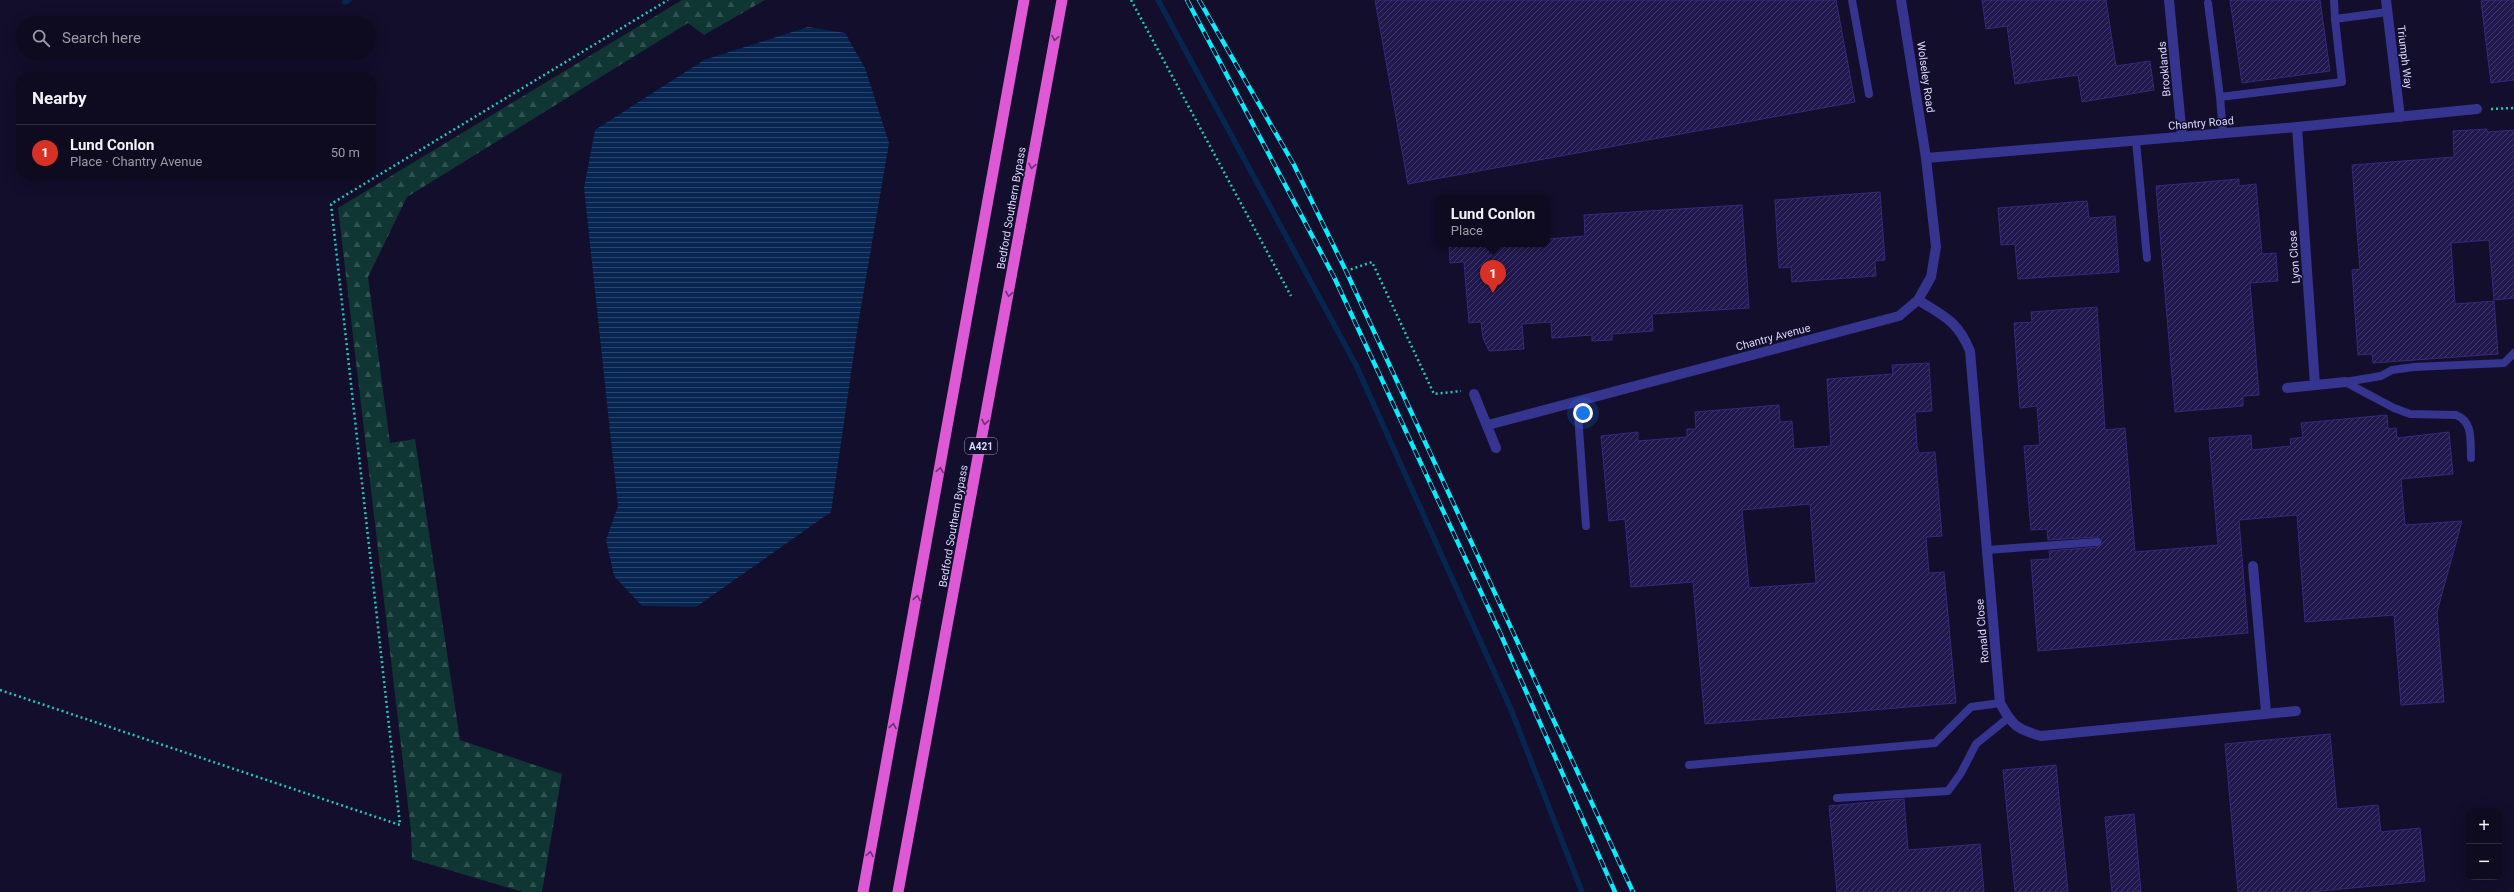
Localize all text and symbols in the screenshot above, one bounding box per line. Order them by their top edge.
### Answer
search box [16,16,376,60]
street label: Triumph Way [2394,25,2415,90]
icon: search [30,27,52,49]
text: Search here [62,29,141,47]
one-way arrow [1051,35,1060,41]
street label: Wolseley Road [1914,41,1937,113]
street label: Brooklands [2156,41,2173,97]
text: Nearby [32,88,87,108]
street label: Chantry Road [2168,114,2234,133]
text: Lund Conlon [70,136,154,154]
text: 1 [41,145,49,160]
text: 50 m [331,145,360,160]
street label: Bedford Southern Bypass [994,146,1029,270]
text: Place · Chantry Avenue [70,154,203,169]
one-way arrow [1028,163,1037,169]
popup [1436,195,1550,247]
text: Lund Conlon [1451,205,1535,223]
text: Place [1451,223,1483,238]
street label: Lyon Close [2286,230,2303,284]
pin: 1 [1480,260,1506,293]
one-way arrow [1005,291,1013,297]
street label: Chantry Avenue [1734,321,1812,354]
your location [1573,403,1593,423]
one-way arrow [982,419,990,425]
road number: A421 [965,438,997,454]
street label: Bedford Southern Bypass [936,464,971,588]
one-way arrow [935,467,944,473]
one-way arrow [912,595,921,601]
street label: Ronald Close [1973,598,1992,664]
one-way arrow [889,723,897,729]
map controls [2466,808,2502,880]
button: + [2466,808,2502,844]
button: − [2466,844,2502,880]
one-way arrow [865,851,874,857]

